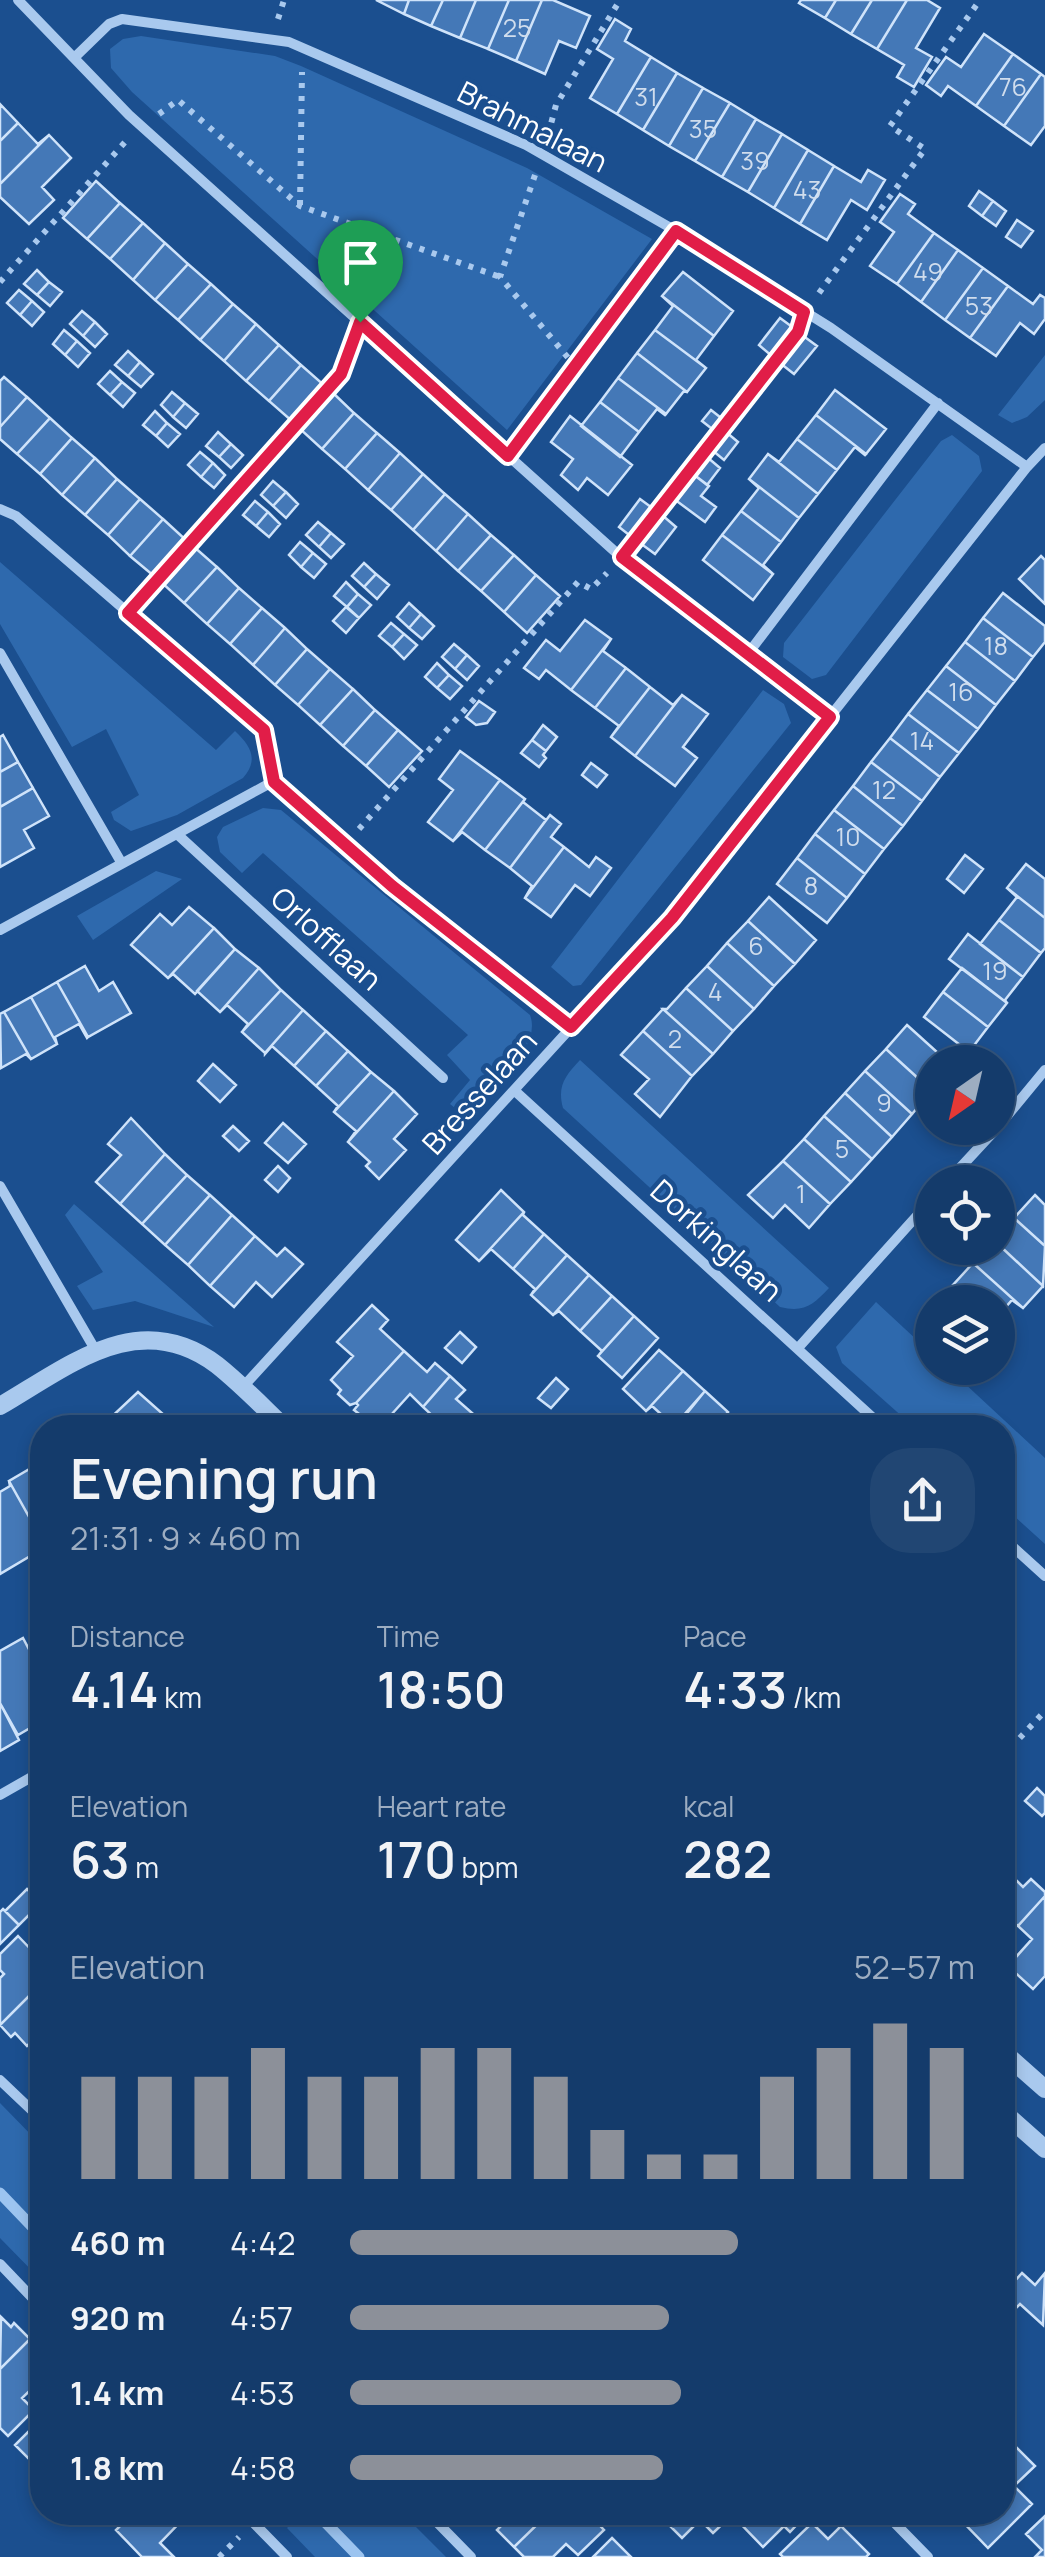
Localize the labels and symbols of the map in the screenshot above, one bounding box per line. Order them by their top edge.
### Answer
house number: 25 [503,10,531,45]
house number: 76 [999,69,1027,104]
street label: Brahmalaan [451,71,615,181]
house number: 31 [634,79,658,114]
house number: 35 [689,111,717,146]
house number: 39 [740,143,770,178]
house number: 43 [793,172,821,207]
pin [318,220,403,323]
house number: 49 [913,254,943,289]
house number: 53 [965,288,993,323]
house number: 18 [984,628,1008,663]
house number: 16 [948,674,974,709]
house number: 14 [910,723,934,758]
house number: 12 [872,772,896,807]
house number: 10 [835,819,861,854]
house number: 8 [804,868,818,903]
street label: Orlofflaan [263,877,391,999]
house number: 6 [748,928,764,963]
house number: 19 [982,953,1008,988]
house number: 4 [708,974,722,1009]
street label: Bresselaan [412,1021,546,1163]
house number: 2 [668,1021,682,1056]
north arrow [915,1045,1015,1145]
house number: 9 [876,1085,892,1120]
house number: 5 [835,1131,849,1166]
street label: Dorkinglaan [642,1170,792,1310]
house number: 1 [796,1176,806,1211]

